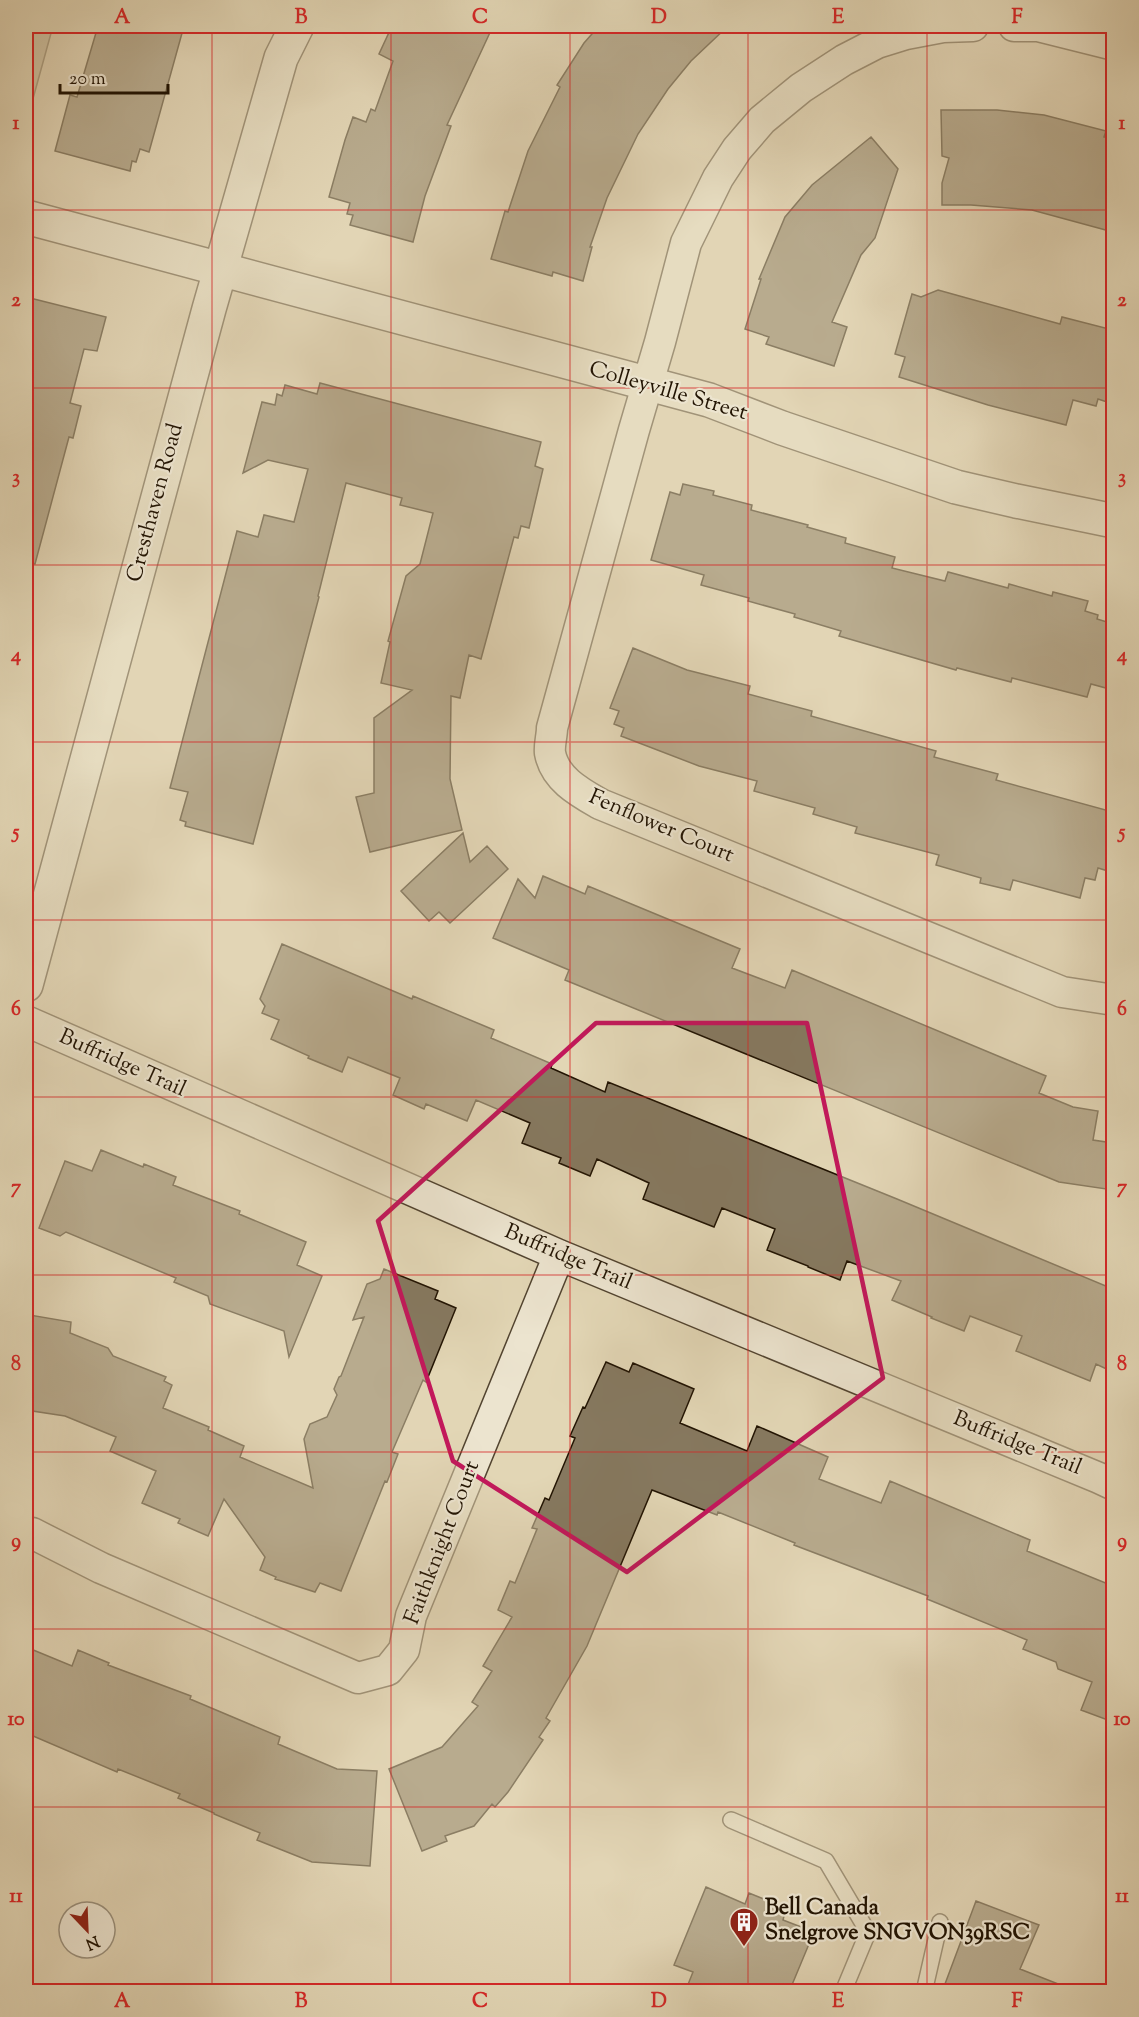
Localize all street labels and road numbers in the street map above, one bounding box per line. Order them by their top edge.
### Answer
street label: Colleyville Street [585,354,751,430]
street label: Cresthaven Road [119,420,193,586]
street label: Fenflower Court [583,782,739,872]
street label: Buffridge Trail [53,1022,191,1106]
street label: Buffridge Trail [499,1217,637,1299]
street label: Buffridge Trail [948,1404,1086,1484]
street label: Faithknight Court [397,1456,489,1629]

